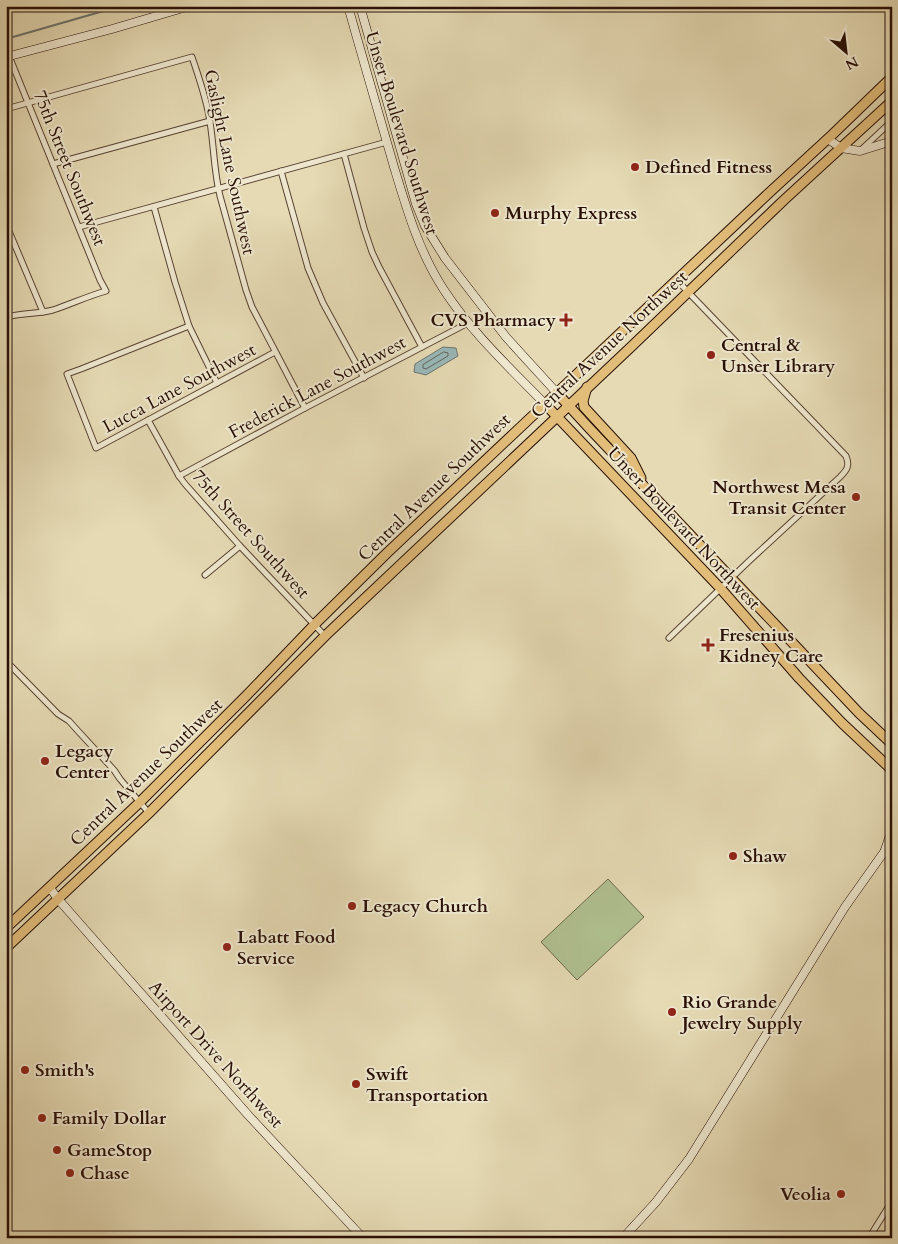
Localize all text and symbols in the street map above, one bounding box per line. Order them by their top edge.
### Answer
street label: Unser Boulevard Southwest [359,28,444,238]
north arrow [820,28,870,78]
text: N [842,52,862,74]
street label: Gaslight Lane Southwest [198,67,261,257]
street label: 75th Street Southwest [27,87,112,250]
place label: Defined Fitness [645,155,772,180]
marker: Defined Fitness [629,161,641,173]
place label: Murphy Express [505,201,637,226]
marker: Murphy Express [489,207,501,219]
street label: Central Avenue Northwest [525,265,694,424]
place label: CVS Pharmacy [430,308,557,333]
marker: CVS Pharmacy [560,314,572,326]
street label: Frederick Lane Southwest [224,330,411,445]
place label: Central & Unser Library [721,333,836,379]
street label: Lucca Lane Southwest [98,337,261,439]
marker: Central & Unser Library [705,349,717,361]
street label: Central Avenue Southwest [353,408,516,567]
street label: Unser Boulevard Northwest [601,441,766,616]
street label: 75th Street Southwest [186,464,315,604]
place label: Northwest Mesa Transit Center [712,475,847,521]
marker: Northwest Mesa Transit Center [850,491,862,503]
place label: Fresenius Kidney Care [719,623,824,669]
marker: Fresenius Kidney Care [701,638,715,652]
street label: Central Avenue Southwest [65,693,228,852]
place label: Legacy Center [55,739,114,785]
marker: Legacy Center [39,755,51,767]
place label: Shaw [743,844,787,869]
marker: Shaw [727,850,739,862]
place label: Legacy Church [362,894,488,919]
marker: Legacy Church [346,900,358,912]
place label: Labatt Food Service [237,925,336,971]
marker: Labatt Food Service [221,941,233,953]
street label: Airport Drive Northwest [143,975,289,1134]
place label: Rio Grande Jewelry Supply [679,990,804,1036]
marker: Rio Grande Jewelry Supply [666,1006,678,1018]
place label: Smith's [35,1058,95,1083]
place label: Swift Transportation [366,1062,489,1108]
marker: Smith's [19,1064,31,1076]
marker: Swift Transportation [350,1078,362,1090]
place label: Family Dollar [52,1106,167,1131]
marker: Family Dollar [36,1112,48,1124]
place label: GameStop [67,1138,152,1163]
marker: GameStop [51,1144,63,1156]
place label: Chase [80,1161,130,1186]
marker: Chase [64,1167,76,1179]
place label: Veolia [780,1182,831,1207]
marker: Veolia [835,1188,847,1200]

